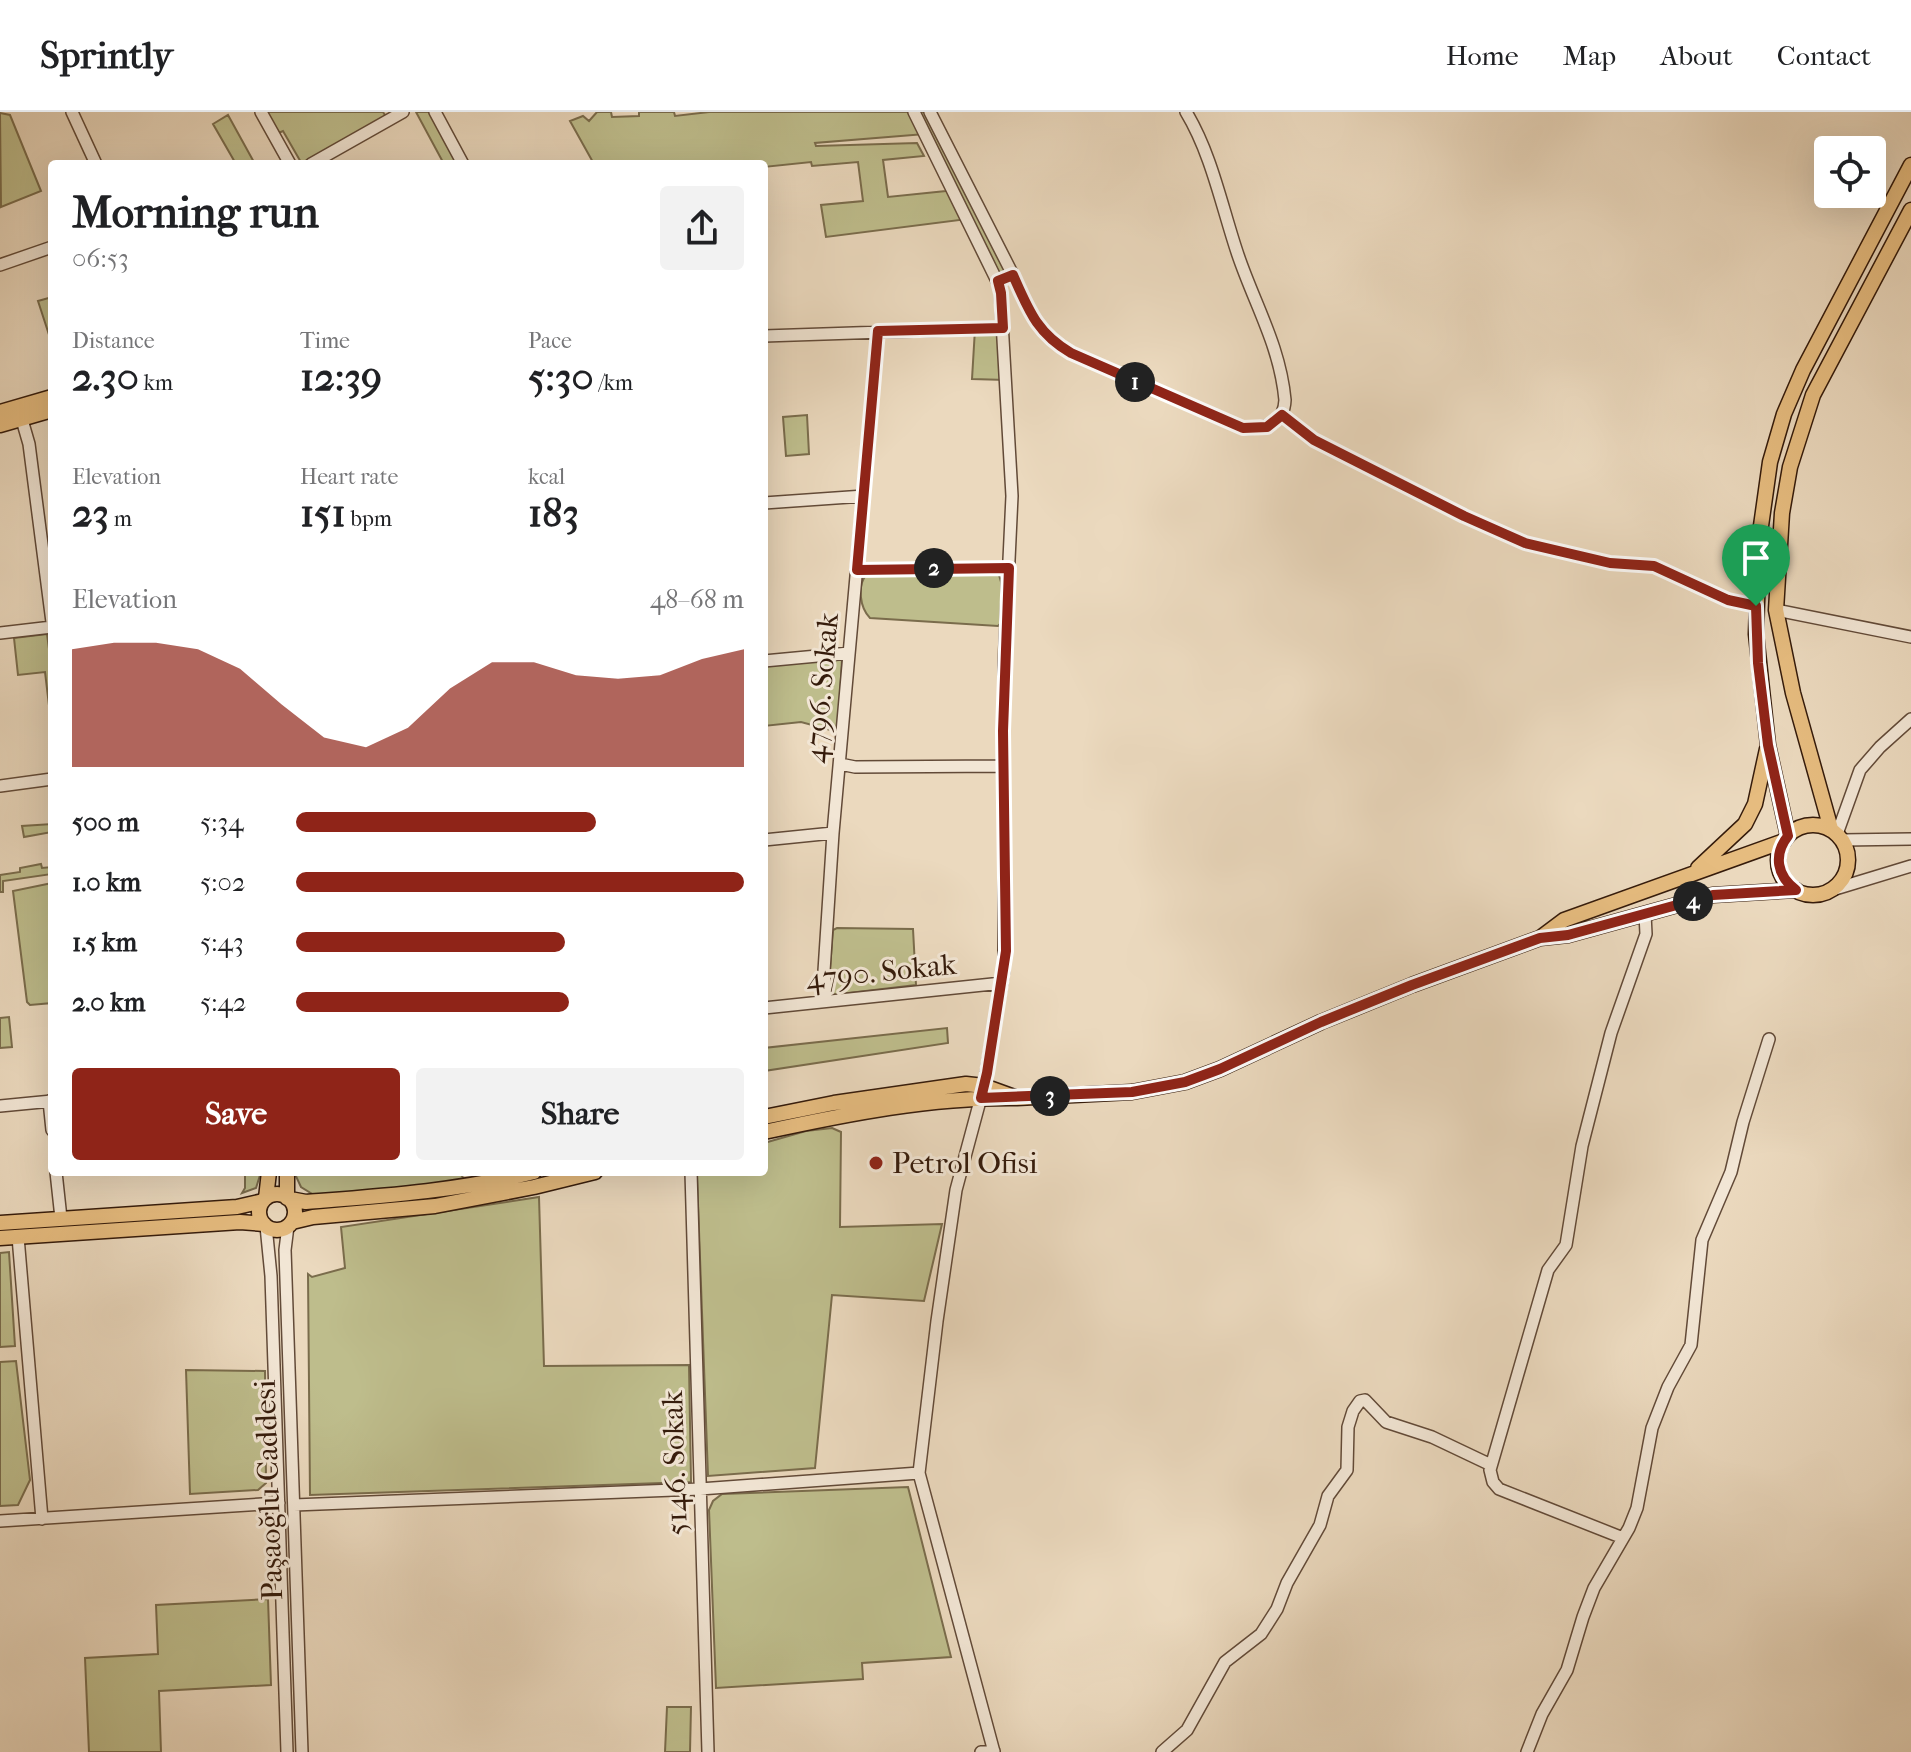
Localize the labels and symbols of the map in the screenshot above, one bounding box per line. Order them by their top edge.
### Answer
pin: 1 [1115,362,1155,402]
pin [1722,524,1790,606]
pin: 2 [914,548,954,588]
street label: 4796. Sokak [798,611,846,765]
pin: 4 [1673,881,1713,921]
street label: 4790. Sokak [804,947,958,997]
pin: 3 [1030,1076,1070,1116]
place label: Petrol Ofisi [892,1146,1038,1181]
marker: Petrol Ofisi [867,1154,885,1172]
street label: Paşaoğlu Caddesi [248,1379,290,1601]
street label: 5146. Sokak [655,1389,695,1536]

